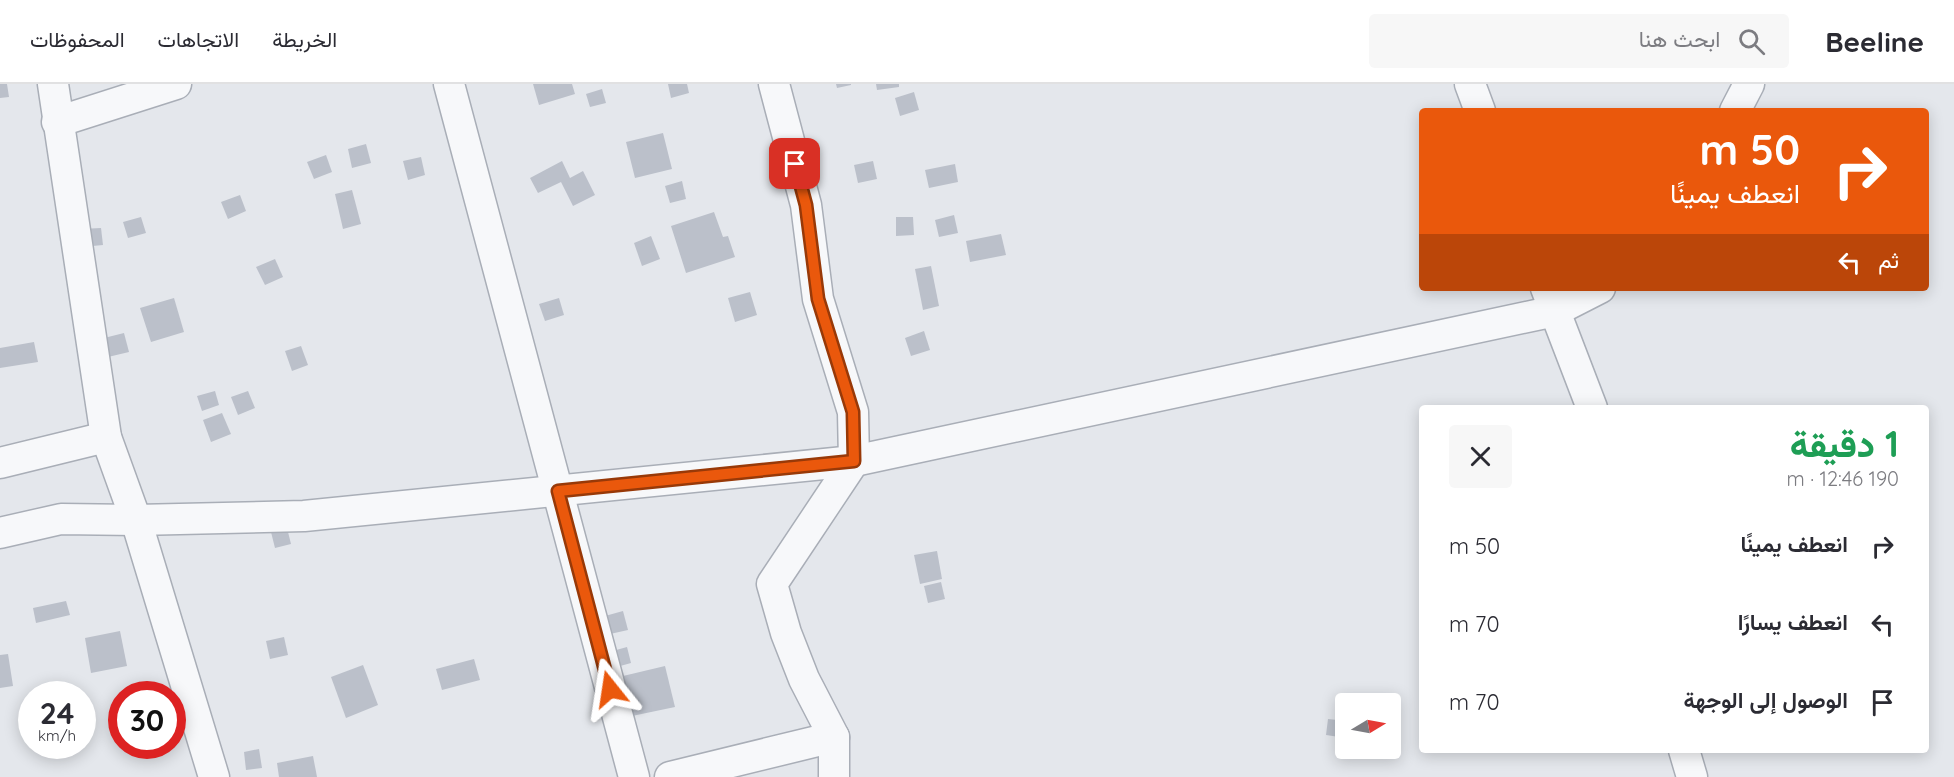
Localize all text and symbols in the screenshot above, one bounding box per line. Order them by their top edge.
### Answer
search box [1369,14,1789,68]
text: Beeline [1825,24,1924,59]
text: ابحث هنا [1639,25,1720,53]
icon: search [1735,25,1768,58]
text: المحفوظات [30,26,125,52]
text: الاتجاهات [158,26,239,52]
text: الخريطة [272,26,337,52]
text: 50 m [1700,123,1800,176]
icon: right [1821,132,1899,210]
pin [769,138,820,189]
icon: arrive [778,147,811,180]
text: انعطف يمينًا [1670,176,1800,210]
icon: left [1833,246,1866,279]
text: ثم [1878,246,1899,274]
text: 1 دقيقة [1790,421,1899,466]
button: close [1449,425,1512,488]
text: 190 m · 12:46 [1786,466,1899,491]
text: انعطف يمينًا [1740,530,1848,558]
icon: right [1866,530,1899,563]
text: 50 m [1449,532,1500,560]
text: انعطف يسارًا [1738,608,1848,636]
icon: left [1866,608,1899,641]
text: 70 m [1449,610,1499,638]
position arrow [578,657,642,721]
speed limit sign: 30 [108,681,186,759]
text: الوصول إلى الوجهة [1684,686,1848,714]
icon: arrive [1866,686,1899,719]
text: 70 m [1449,688,1499,716]
north arrow [1335,693,1401,759]
map controls [1335,693,1401,759]
text: 24 [40,694,74,732]
text: km/h [38,726,76,745]

